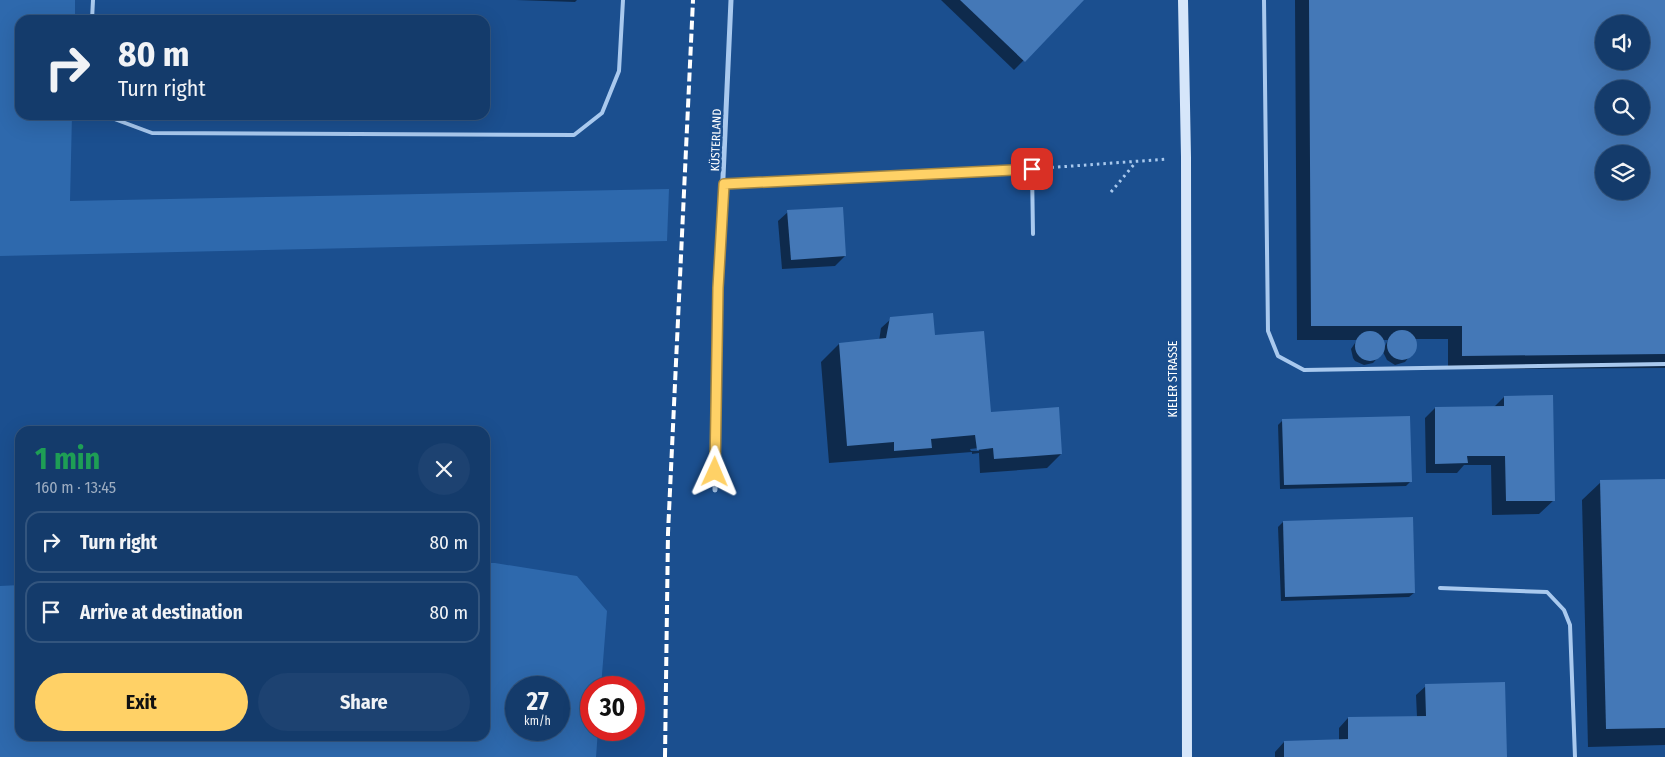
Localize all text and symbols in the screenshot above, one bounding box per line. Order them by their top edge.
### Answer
map controls [1595,15,1650,200]
button: sound [1595,15,1650,70]
text: 80 m [118,33,190,75]
icon: right [35,35,100,100]
text: Turn right [118,75,206,102]
button: search [1595,80,1650,135]
street label: KÜSTERLAND [706,108,724,171]
button: layers [1595,145,1650,200]
pin [1011,148,1053,190]
icon: arrive [1018,155,1046,183]
street label: KIELER STRASSE [1166,340,1180,417]
text: 1 min [35,441,100,477]
button: close [418,443,470,495]
position arrow [688,445,740,497]
text: 160 m · 13:45 [35,478,116,497]
icon: right [37,528,65,556]
text: Turn right [80,531,157,554]
text: 80 m [430,531,468,554]
icon: arrive [37,598,65,626]
text: Arrive at destination [80,601,243,624]
text: 80 m [430,601,468,624]
button: Exit [35,673,248,731]
button: Share [258,673,470,731]
speed limit sign: 30 [580,676,645,741]
text: 27 [526,687,549,717]
text: km/h [524,714,551,728]

